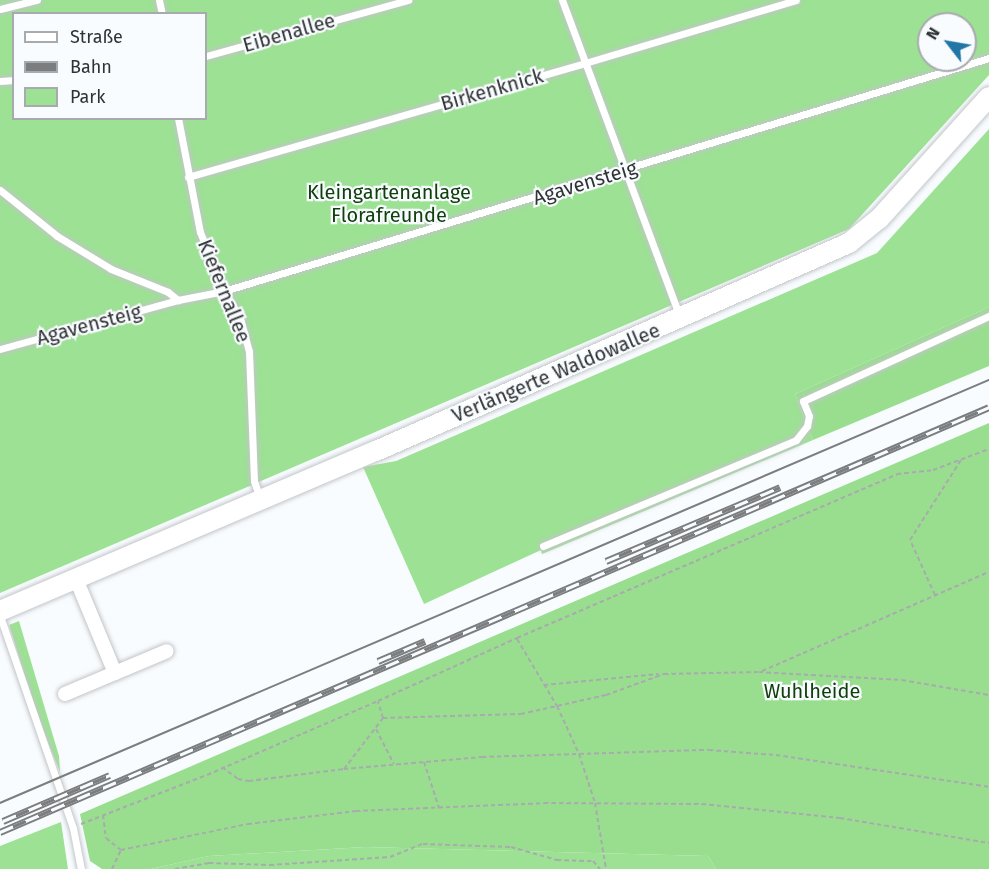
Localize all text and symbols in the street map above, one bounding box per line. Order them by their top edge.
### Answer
street label: Eibenallee [240,8,338,58]
legend [12,12,207,120]
north arrow [917,12,977,72]
text: N [922,24,944,43]
text: Straße [70,26,123,48]
text: Bahn [70,56,112,78]
street label: Birkenknick [438,64,546,116]
text: Park [70,86,105,108]
street label: Agavensteig [530,156,640,210]
park label: Kleingartenanlage Florafreunde [307,181,471,228]
street label: Kiefernallee [192,236,256,346]
street label: Agavensteig [34,299,144,351]
street label: Verlängerte Waldowallee [448,318,664,428]
park label: Wuhlheide [764,679,860,703]

